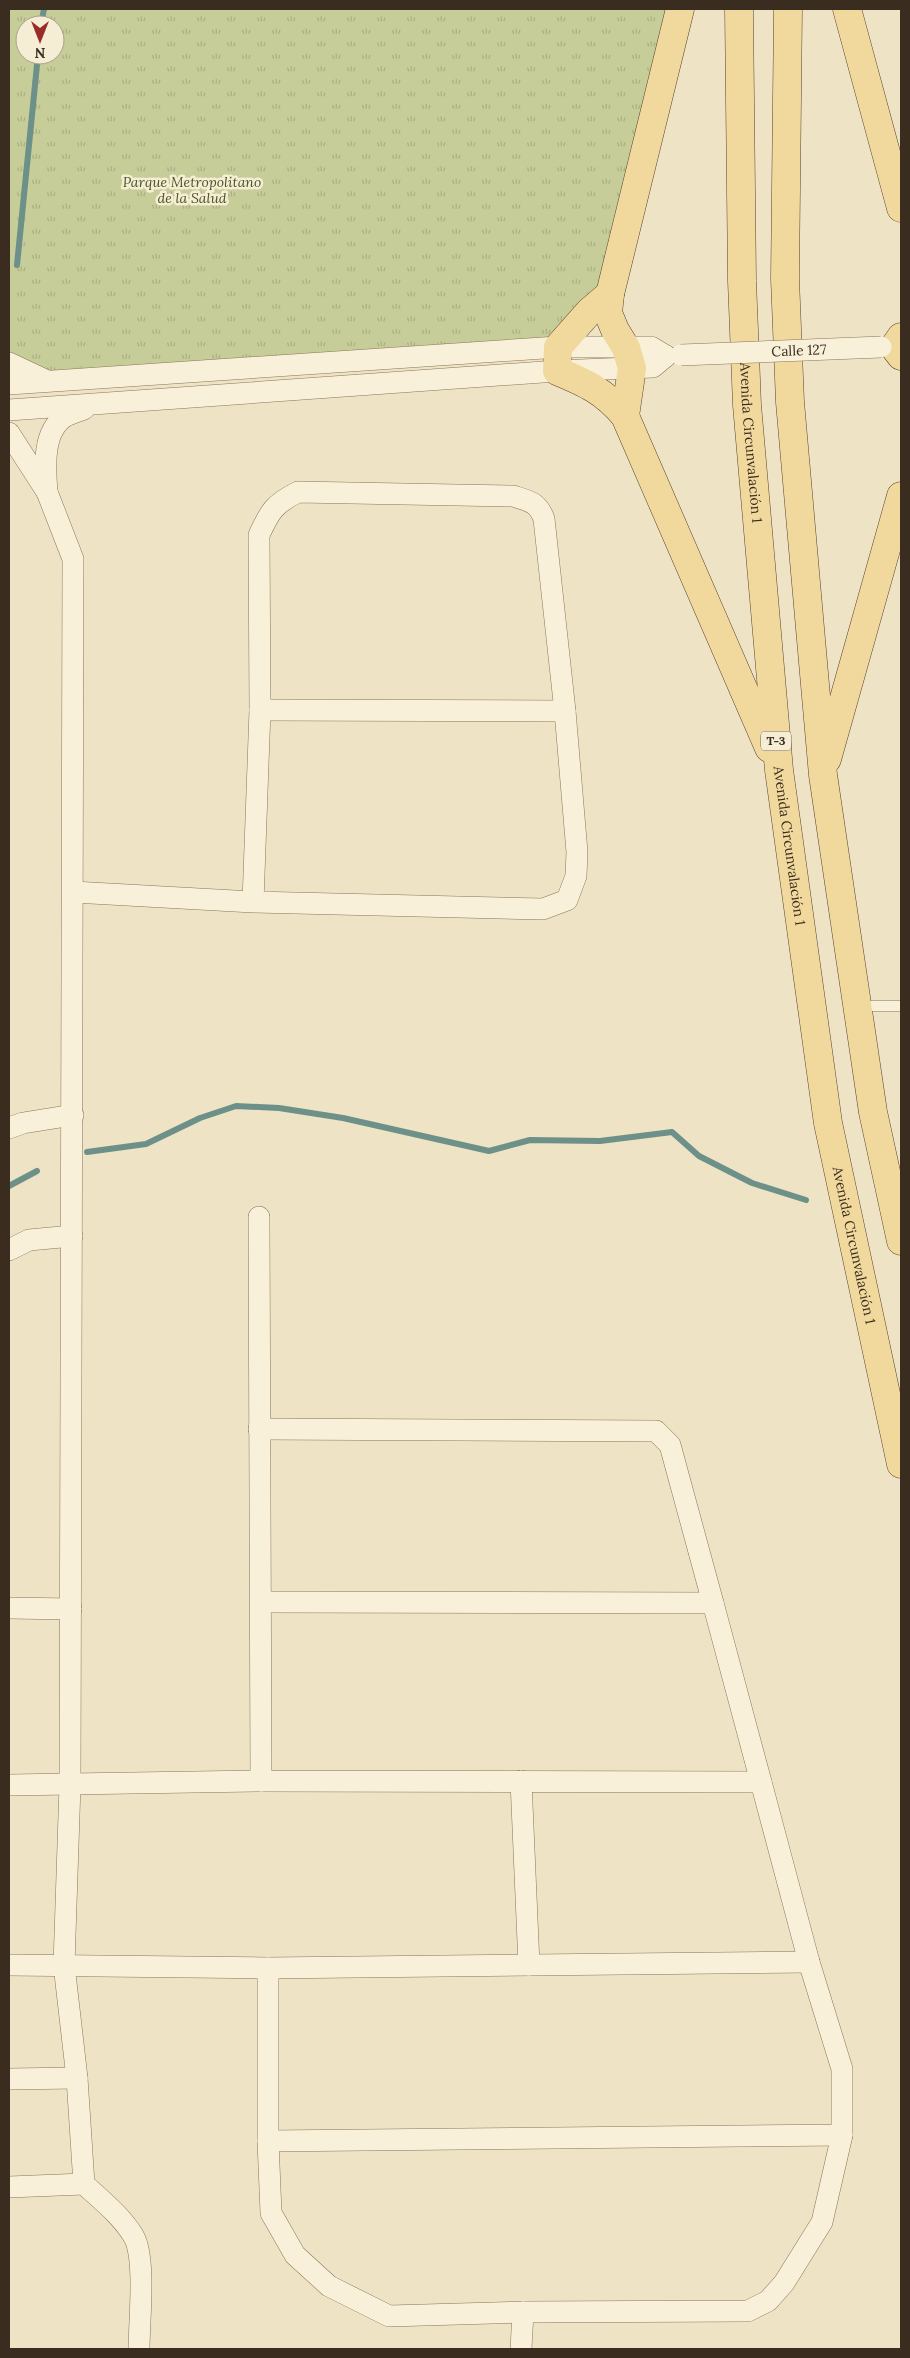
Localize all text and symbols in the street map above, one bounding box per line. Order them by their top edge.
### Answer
north arrow [15,15,65,65]
text: N [34,44,45,62]
park label: Parque Metropolitano de la Salud [123,173,261,207]
street label: Calle 127 [771,340,827,360]
street label: Avenida Circunvalación 1 [736,361,766,524]
road number: T-3 [761,731,791,750]
street label: Avenida Circunvalación 1 [769,764,809,927]
street label: Avenida Circunvalación 1 [828,1164,880,1326]

